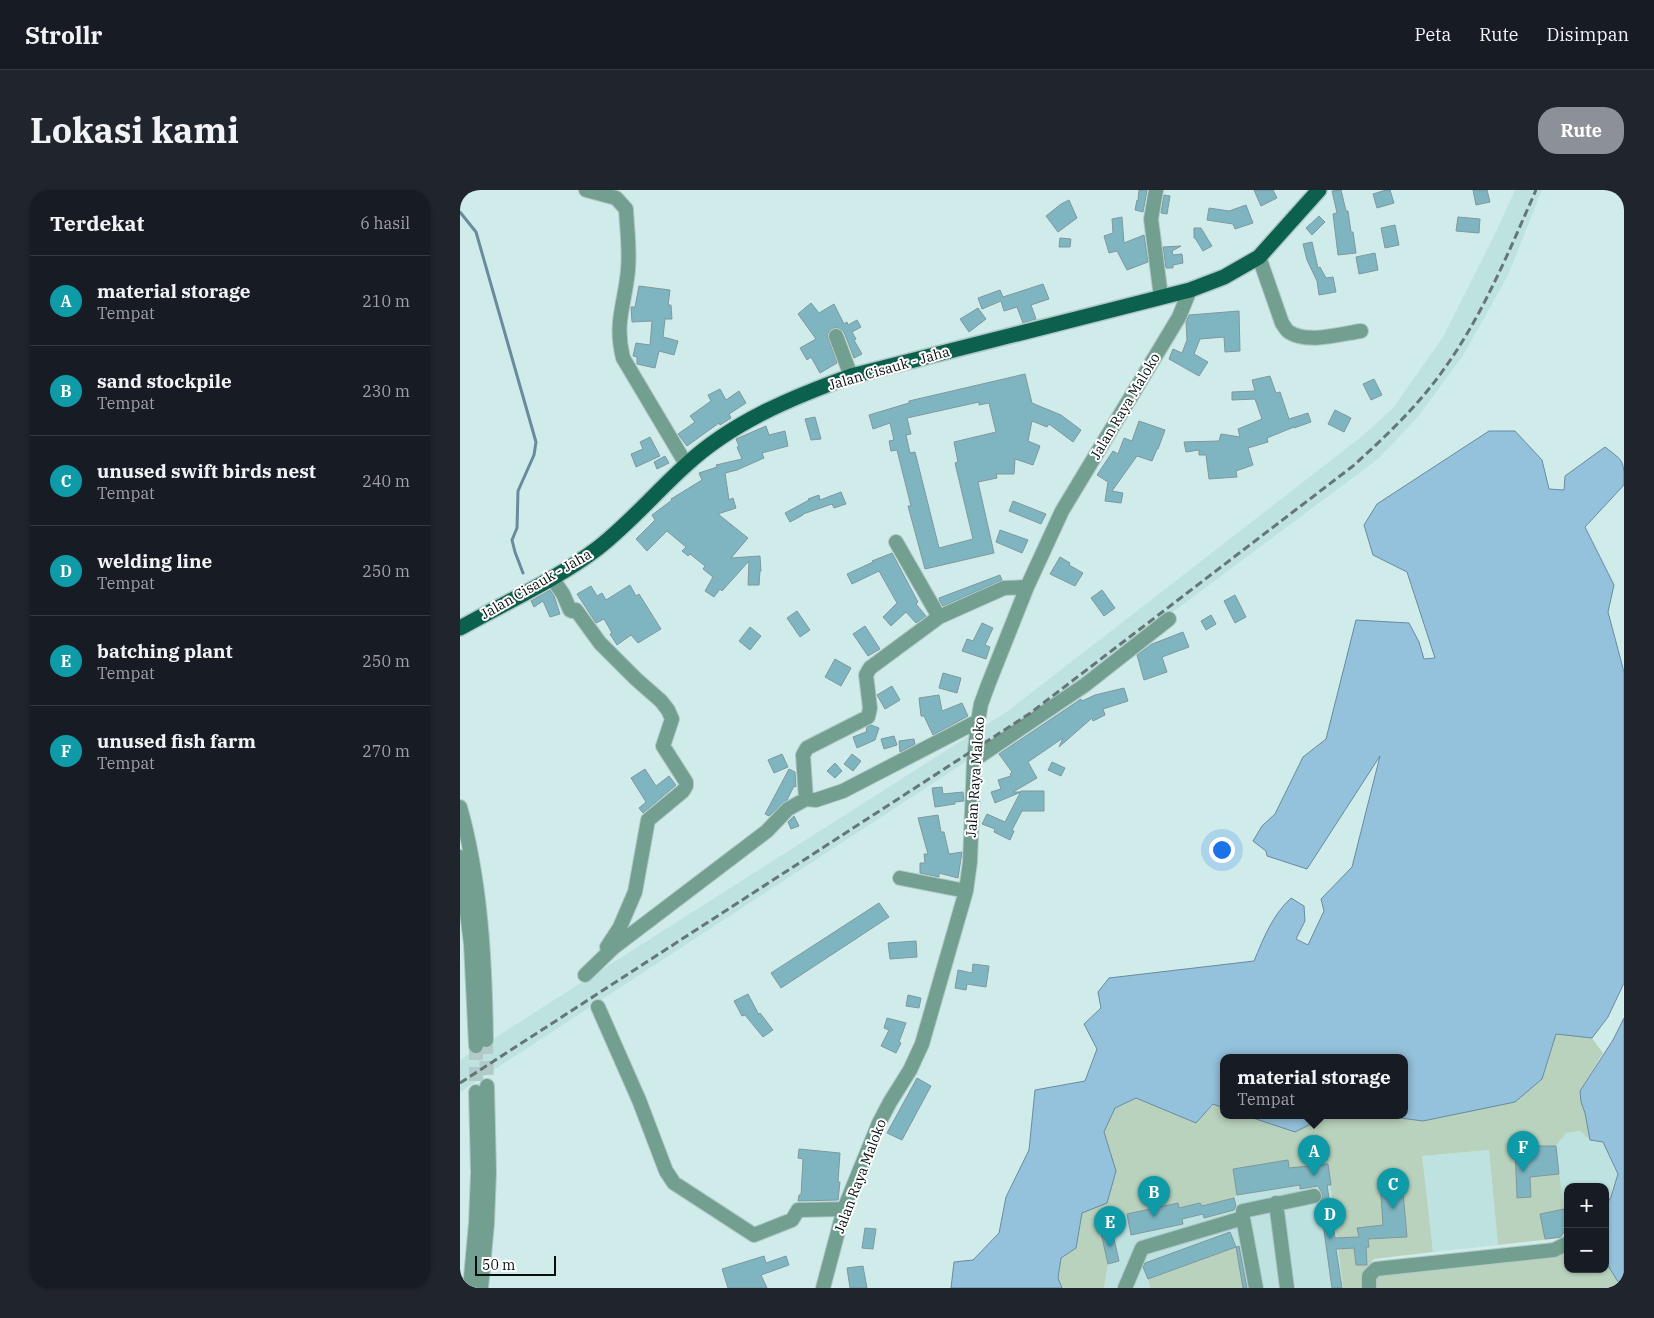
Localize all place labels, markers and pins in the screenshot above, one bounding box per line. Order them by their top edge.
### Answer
pin: F [1507,1131,1539,1172]
pin: A [1298,1135,1330,1176]
pin: C [1377,1168,1409,1209]
pin: B [1138,1176,1170,1217]
pin: D [1314,1198,1346,1239]
pin: E [1094,1206,1126,1247]

